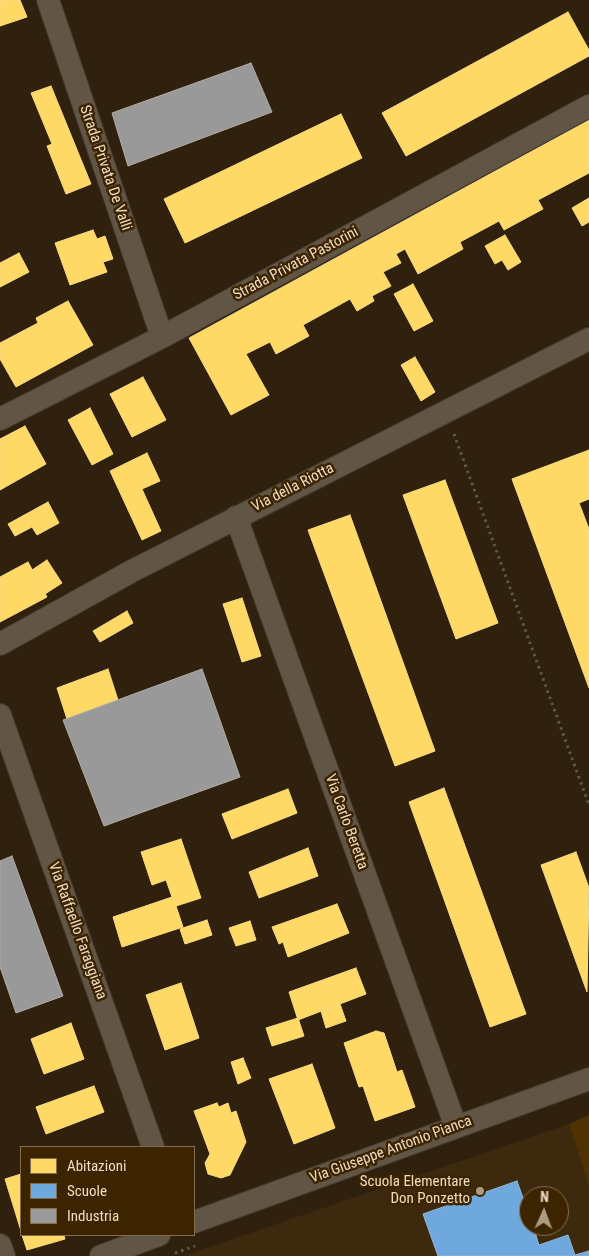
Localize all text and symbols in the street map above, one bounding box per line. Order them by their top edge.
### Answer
street label: Strada Privata De Valli [75,103,135,233]
street label: Strada Privata Pastorini [230,223,362,305]
street label: Via della Riotta [249,460,337,516]
street label: Via Carlo Beretta [320,772,372,872]
street label: Via Raffaello Faraggiana [44,860,110,1002]
street label: Via Giuseppe Antonio Pianca [308,1112,474,1188]
legend [20,1146,195,1236]
text: Abitazioni [67,1157,126,1175]
place label: Scuola Elementare Don Ponzetto [360,1173,470,1208]
text: Scuole [67,1182,107,1200]
marker: Scuola Elementare Don Ponzetto [474,1185,486,1197]
north arrow [519,1186,569,1236]
text: N [540,1189,549,1205]
text: Industria [67,1207,119,1225]

